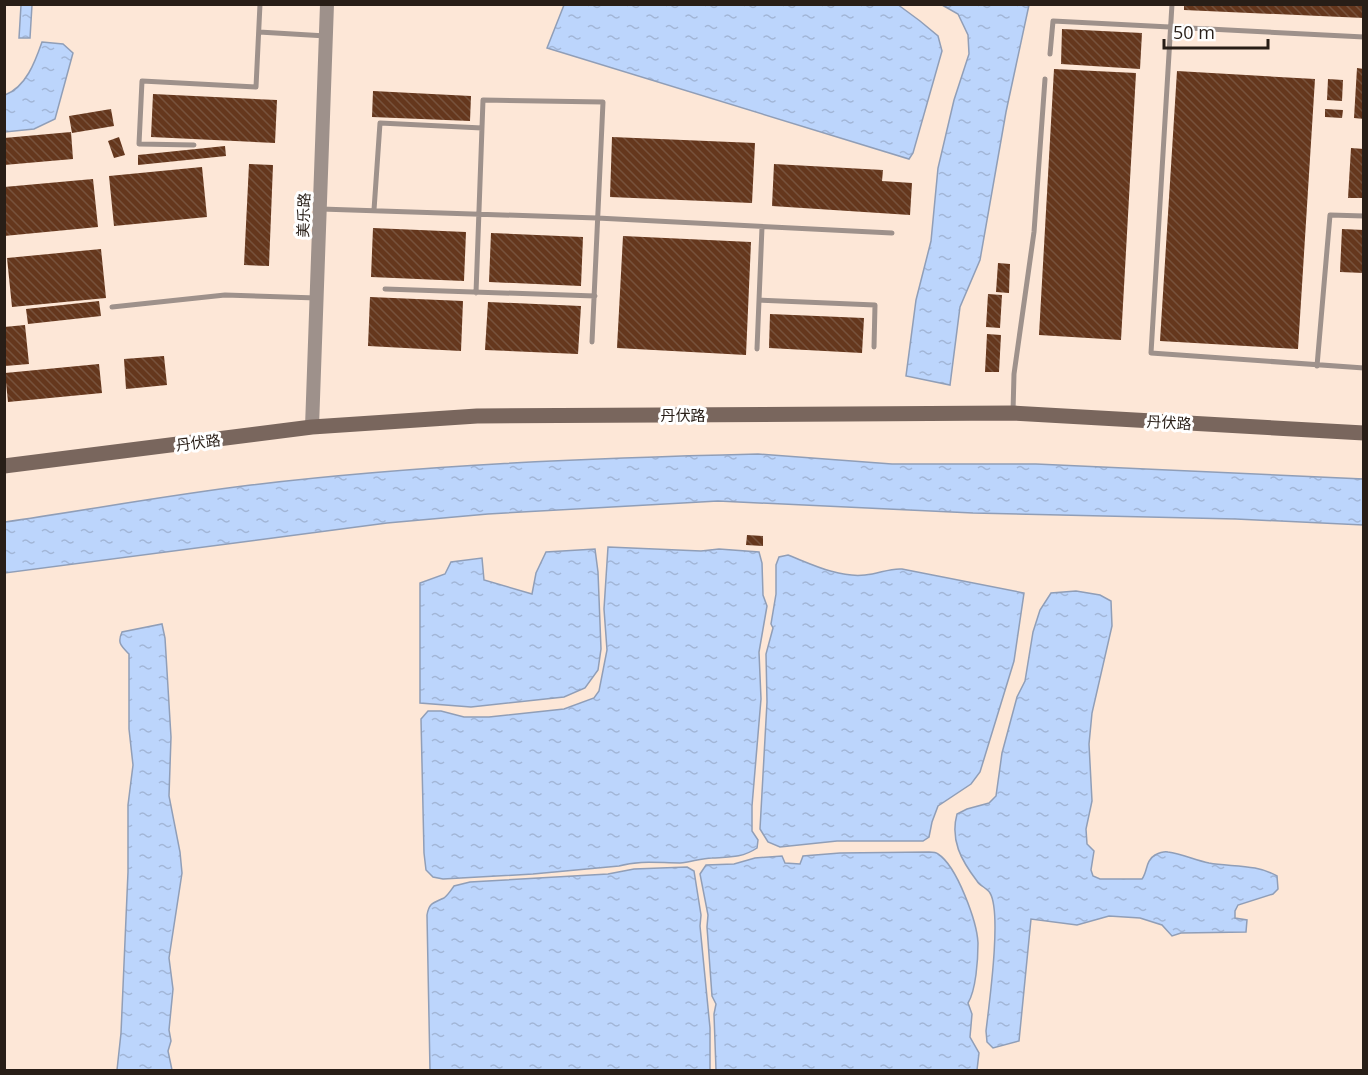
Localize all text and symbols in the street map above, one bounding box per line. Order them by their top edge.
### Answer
scale bar [1164,12,1268,50]
text: 50 m [1173,20,1215,44]
street label: 美乐路 [292,192,314,238]
street label: 丹伏路 [660,405,706,425]
street label: 丹伏路 [1146,411,1192,433]
street label: 丹伏路 [174,429,222,455]

